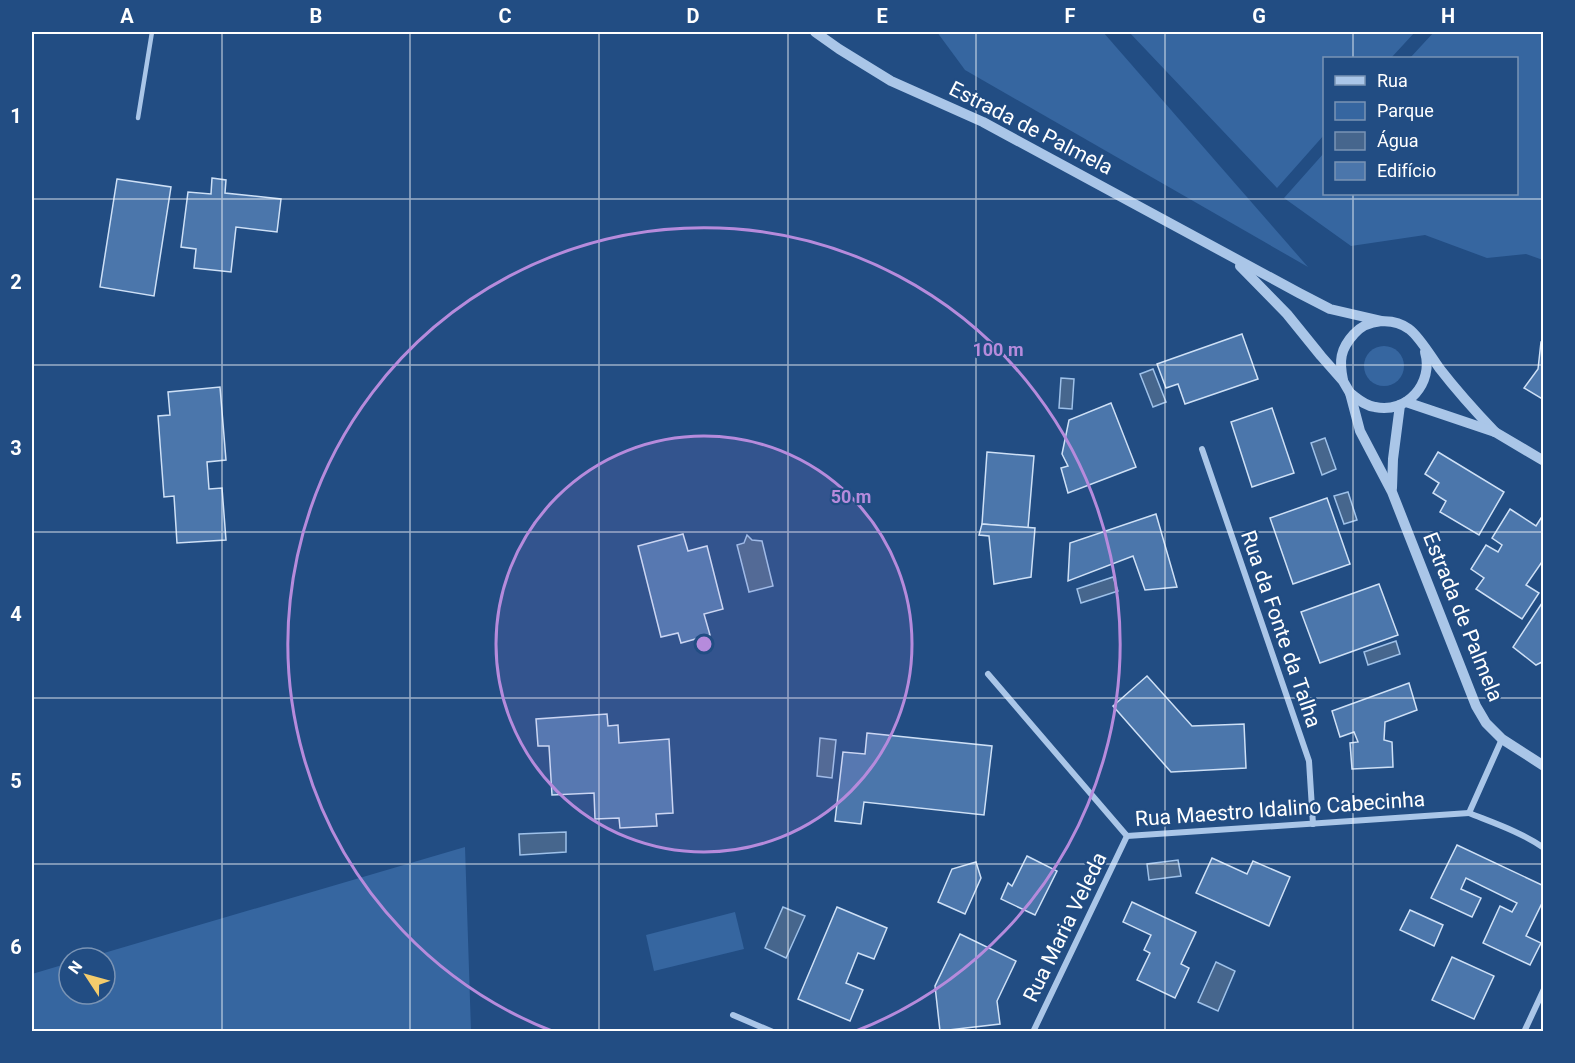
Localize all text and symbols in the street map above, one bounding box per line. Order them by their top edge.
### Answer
text: A [120,4,134,28]
text: B [310,4,322,28]
text: C [498,4,512,28]
text: D [687,4,700,28]
text: E [876,4,888,28]
text: F [1065,4,1076,28]
text: G [1252,4,1266,28]
text: H [1441,4,1455,28]
legend [1323,57,1518,195]
text: Rua [1377,70,1408,91]
street label: Estrada de Palmela [945,76,1117,180]
text: Parque [1377,100,1434,121]
text: 1 [10,104,22,128]
text: Água [1377,130,1419,151]
text: Edifício [1377,160,1436,181]
text: 2 [10,270,22,294]
text: 100 m [972,339,1024,360]
text: 3 [10,436,22,460]
text: 50 m [831,486,871,507]
street label: Rua da Fonte da Talha [1236,527,1326,731]
street label: Estrada de Palmela [1418,529,1508,705]
text: 4 [10,602,22,626]
centre of rings [694,634,714,654]
text: 5 [10,769,22,793]
street label: Rua Maestro Idalino Cabecinha [1134,787,1426,831]
street label: Rua Maria Veleda [1018,848,1112,1006]
text: 6 [10,935,22,959]
north arrow [57,946,117,1006]
text: N [64,957,86,978]

